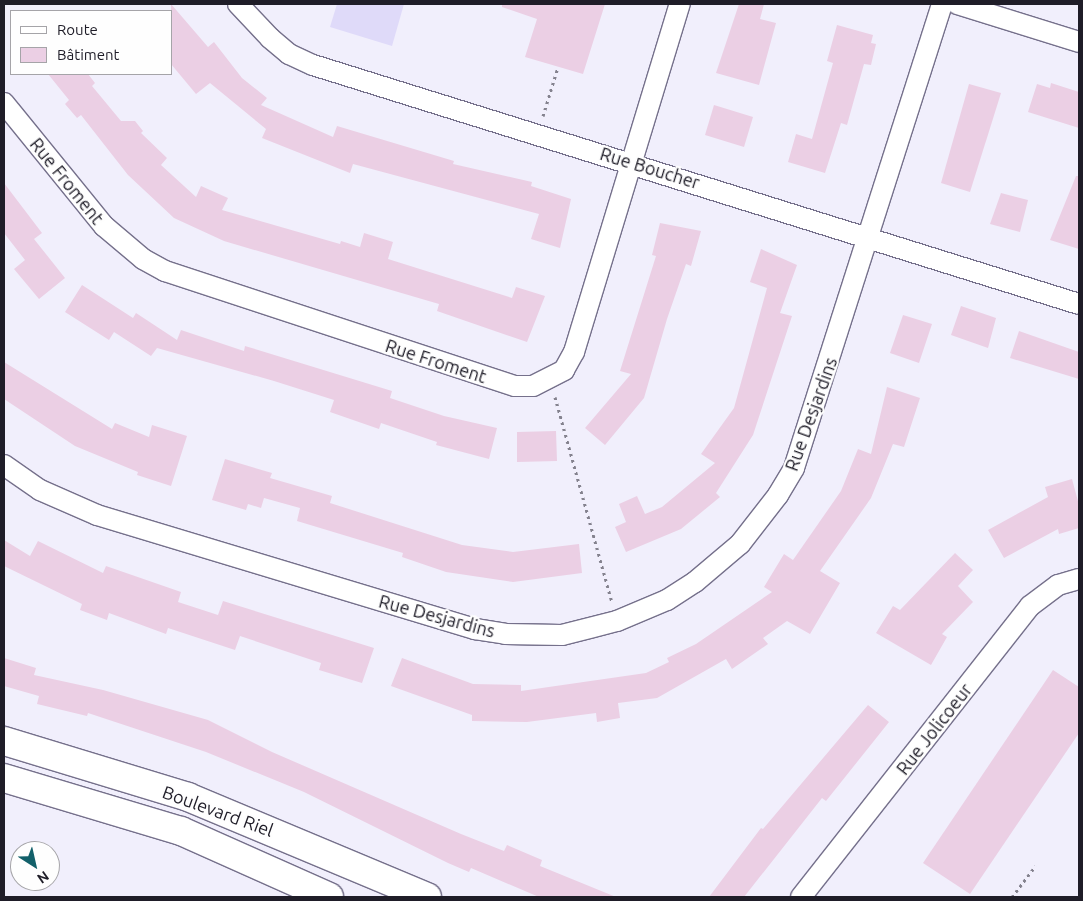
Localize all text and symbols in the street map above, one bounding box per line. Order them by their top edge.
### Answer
legend [10,10,172,75]
text: Route [57,21,98,38]
text: Bâtiment [57,46,119,63]
street label: Rue Froment [26,133,108,229]
street label: Rue Boucher [597,143,703,193]
street label: Rue Froment [383,335,489,387]
street label: Rue Desjardins [780,354,842,474]
street label: Rue Desjardins [377,590,497,642]
street label: Rue Jolicoeur [892,679,976,779]
street label: Boulevard Riel [160,781,276,841]
north arrow [10,841,60,891]
text: N [34,868,52,887]

